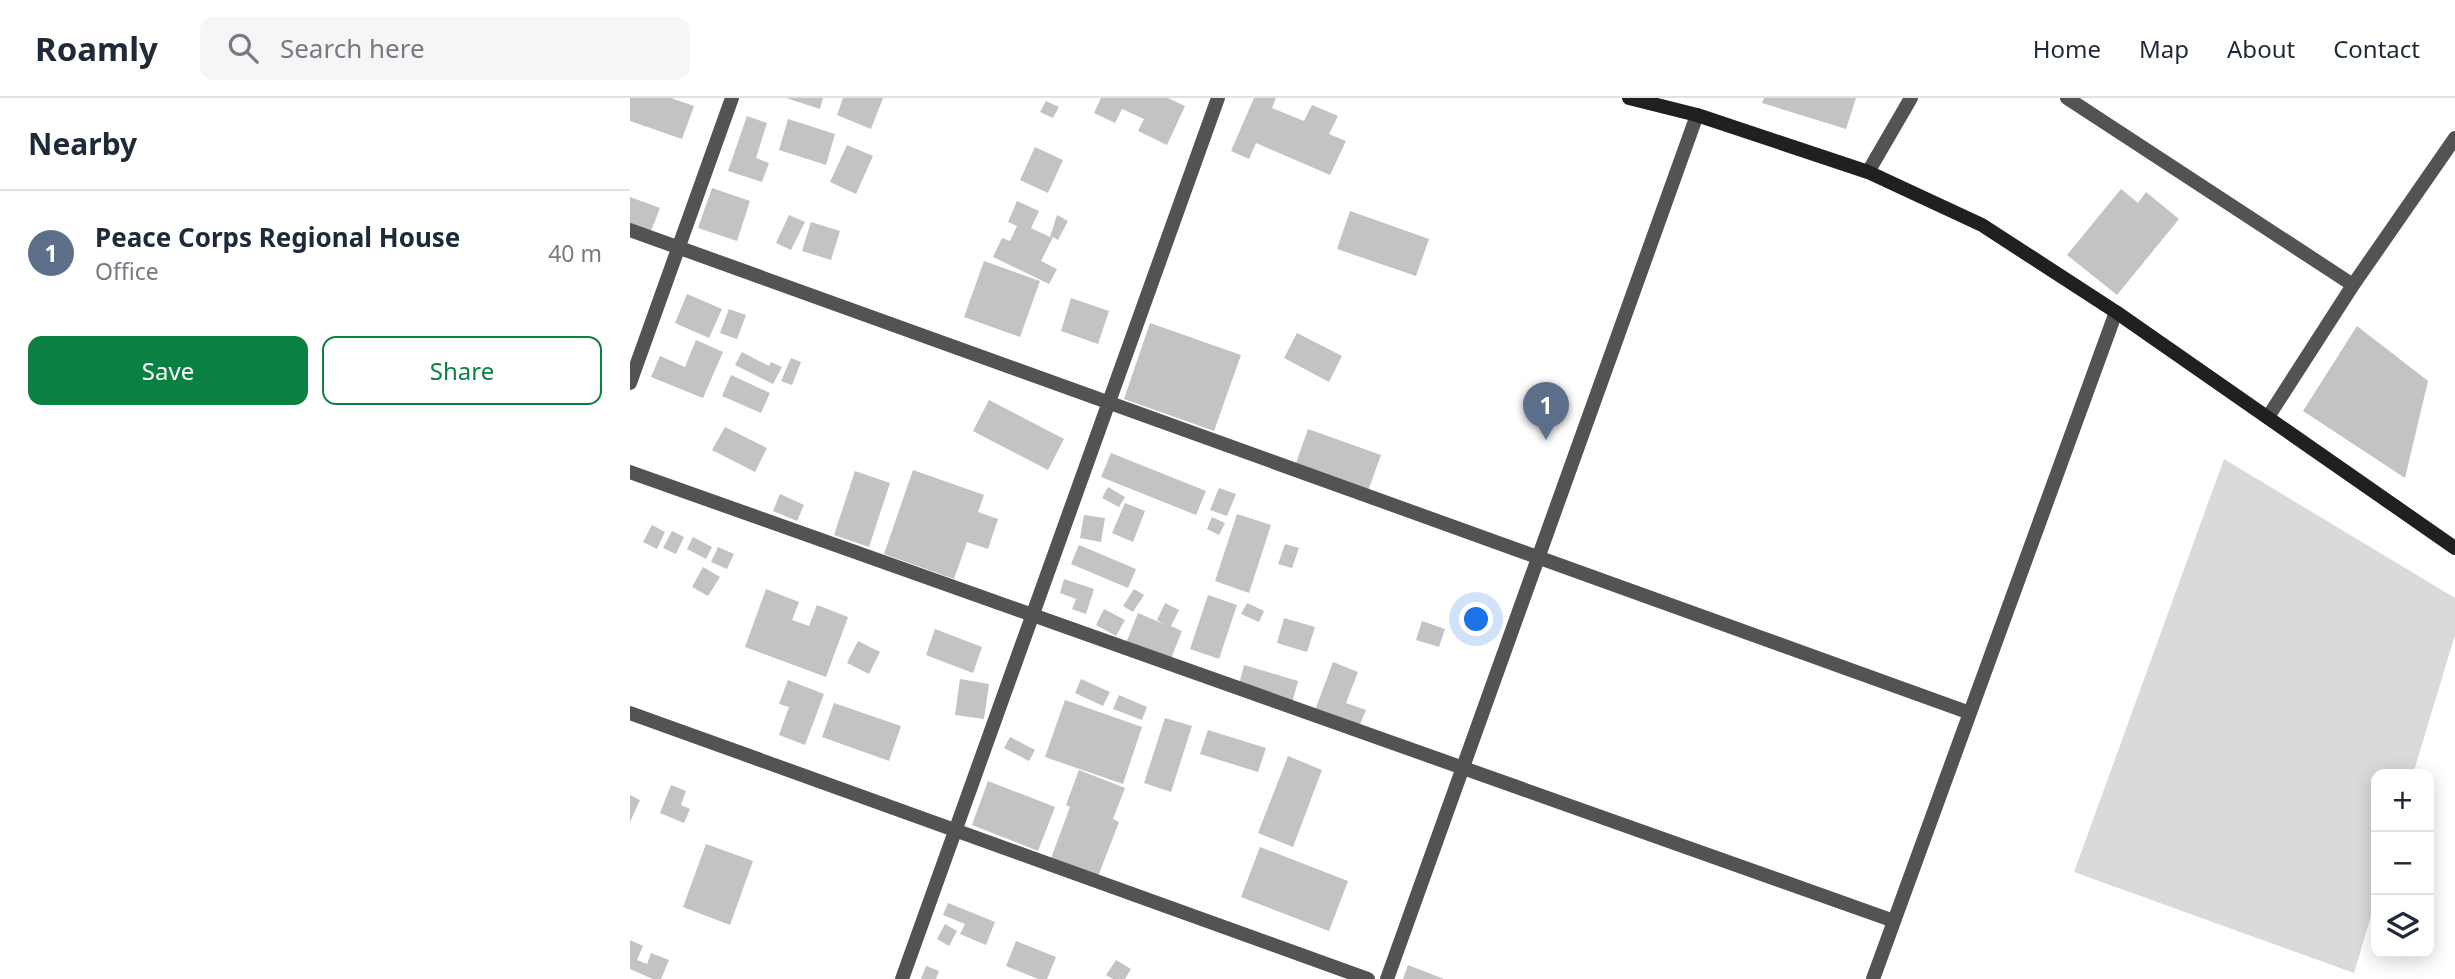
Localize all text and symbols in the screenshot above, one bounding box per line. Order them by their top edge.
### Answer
search box [200,17,690,80]
text: Roamly [35,26,158,71]
icon: search [224,29,262,67]
text: Search here [280,30,425,66]
text: Home [2033,32,2101,65]
text: Map [2139,32,2189,65]
text: About [2227,32,2295,65]
text: Contact [2333,32,2420,65]
text: Nearby [28,123,137,164]
text: Peace Corps Regional House [95,219,460,255]
text: 1 [44,237,58,269]
text: 40 m [548,237,602,269]
text: Office [95,255,159,287]
button: Save [28,336,308,405]
button: Share [322,336,602,405]
pin: 1 [1523,382,1569,440]
your location [1459,602,1493,636]
map controls [2371,769,2434,958]
button: + [2371,769,2434,832]
button: − [2371,832,2434,895]
button: layers [2371,895,2434,958]

